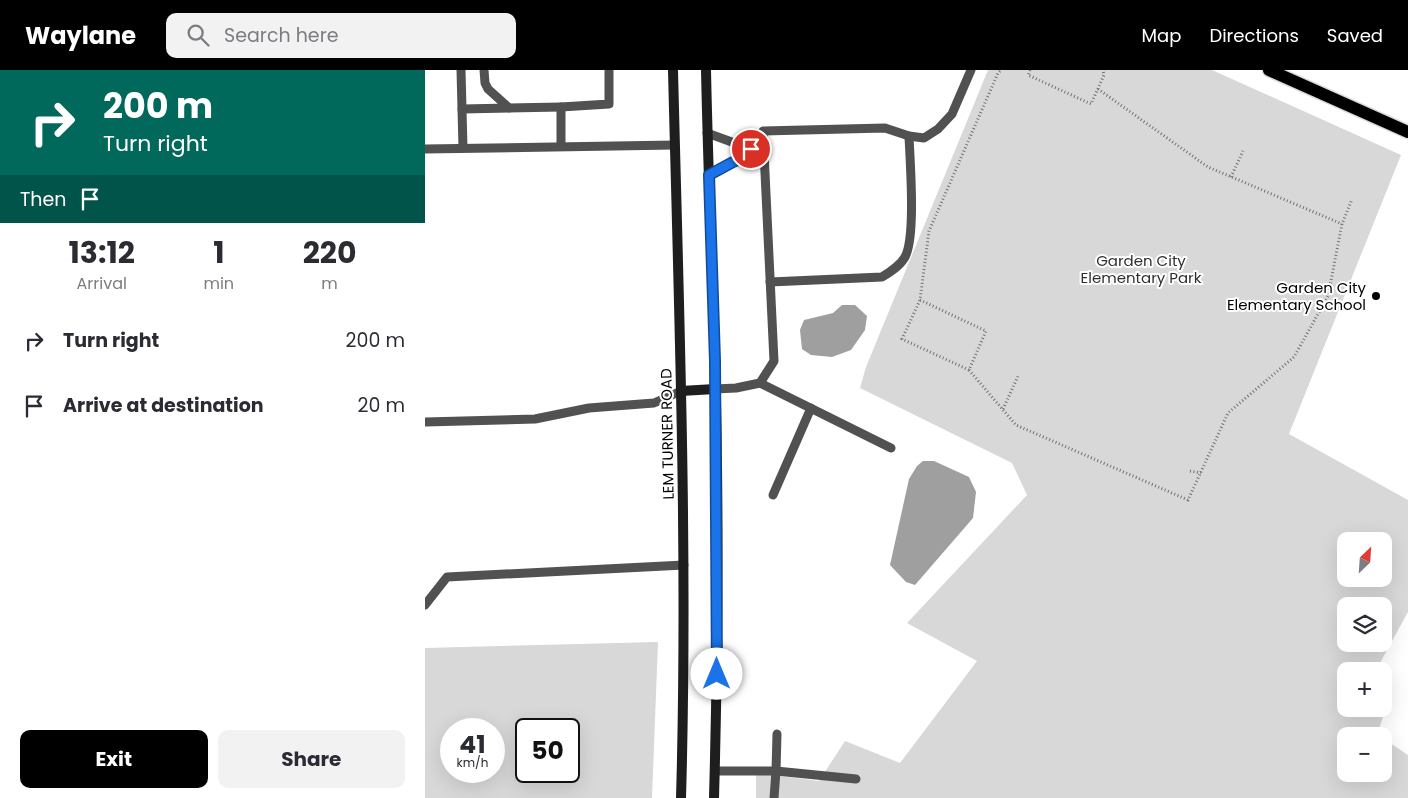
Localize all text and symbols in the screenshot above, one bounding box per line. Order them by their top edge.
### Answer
search box [166,13,516,58]
text: Waylane [25,19,136,52]
icon: search [184,21,212,49]
text: Search here [224,22,339,49]
text: Map [1142,23,1181,48]
text: Directions [1209,23,1299,48]
text: Saved [1327,23,1383,48]
text: 200 m [103,81,213,130]
icon: right [20,90,85,155]
text: Turn right [103,128,208,159]
pin [730,128,772,170]
icon: arrive [737,135,765,163]
icon: arrive [76,185,104,213]
text: Then [20,186,66,213]
text: 13:12 [69,231,135,274]
text: 1 [213,231,224,274]
text: 220 [303,231,356,274]
park label: Garden City Elementary Park [1081,250,1202,288]
text: Arrival [77,272,127,295]
text: min [203,272,234,295]
text: m [321,272,338,295]
place label: Garden City Elementary School [1227,277,1367,315]
marker: Garden City Elementary School [1370,290,1382,302]
icon: right [20,327,48,355]
text: Turn right [63,327,159,354]
text: 200 m [346,327,405,354]
street label: LEM TURNER ROAD [655,368,679,500]
icon: arrive [20,392,48,420]
text: Arrive at destination [63,392,264,419]
text: 20 m [357,392,405,419]
north arrow [1337,532,1393,588]
map controls [1337,532,1392,782]
button: layers [1337,597,1392,652]
position arrow [690,647,742,699]
button: + [1337,662,1392,717]
speed limit sign: 50 [515,718,580,783]
text: 41 [459,727,486,762]
button: − [1337,727,1392,782]
button: Exit [20,730,208,788]
button: Share [218,730,405,788]
text: km/h [457,754,488,771]

